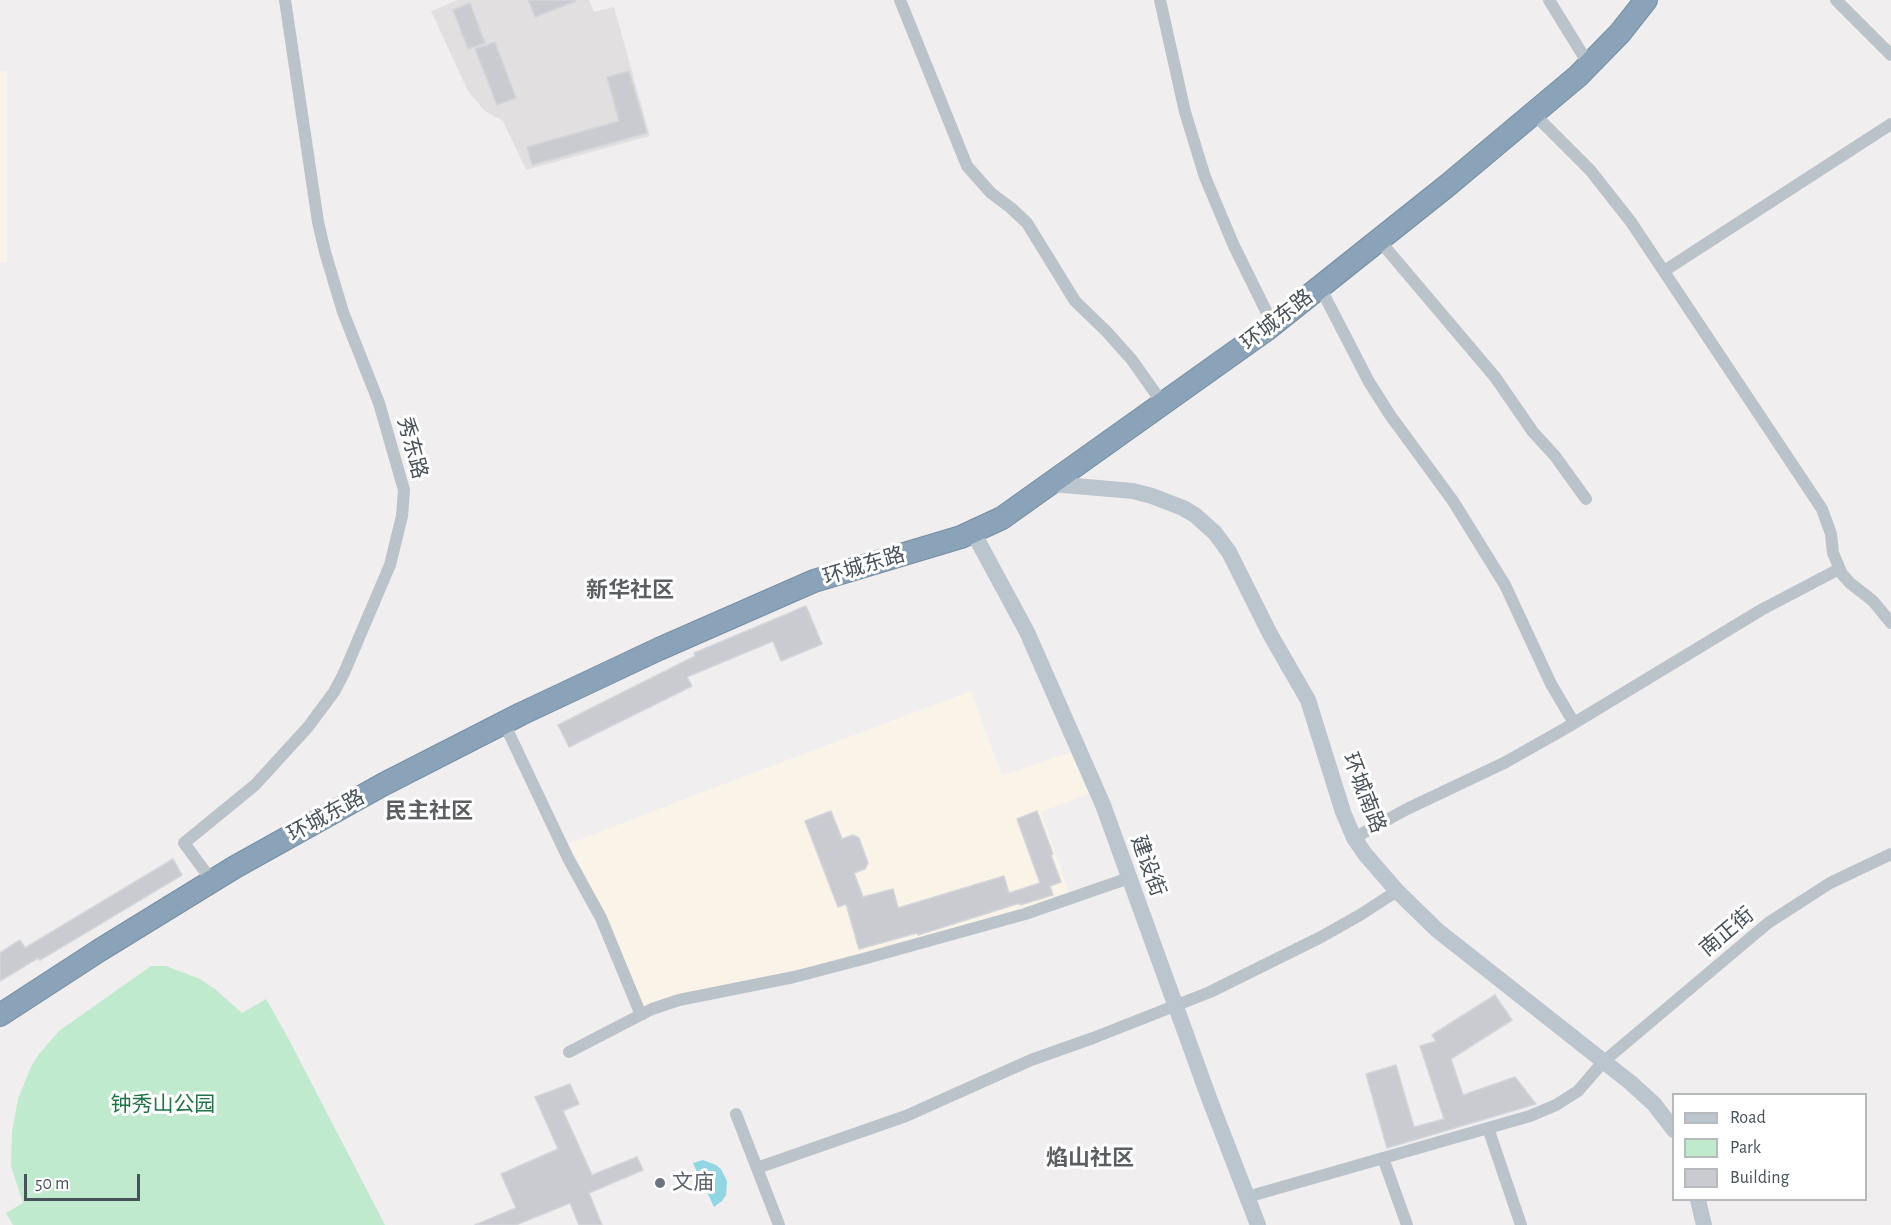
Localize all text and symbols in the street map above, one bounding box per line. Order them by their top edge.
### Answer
street label: 环城东路 [1236,284,1318,356]
street label: 秀东路 [392,414,432,482]
street label: 环城东路 [820,542,908,590]
district label: 新华社区 [586,577,674,603]
street label: 环城南路 [1337,749,1391,837]
street label: 环城东路 [283,785,369,847]
district label: 民主社区 [385,798,473,824]
street label: 建设街 [1125,832,1171,900]
street label: 南正街 [1695,902,1759,962]
park label: 钟秀山公园 [111,1092,215,1118]
legend [1672,1093,1867,1201]
text: Road [1730,1109,1766,1127]
text: Park [1730,1139,1761,1157]
district label: 焰山社区 [1046,1145,1134,1171]
scale bar [27,1162,142,1200]
text: Building [1730,1169,1789,1187]
place label: 文庙 [672,1170,714,1196]
text: 50 m [35,1175,69,1193]
marker: 文庙 [653,1176,667,1190]

